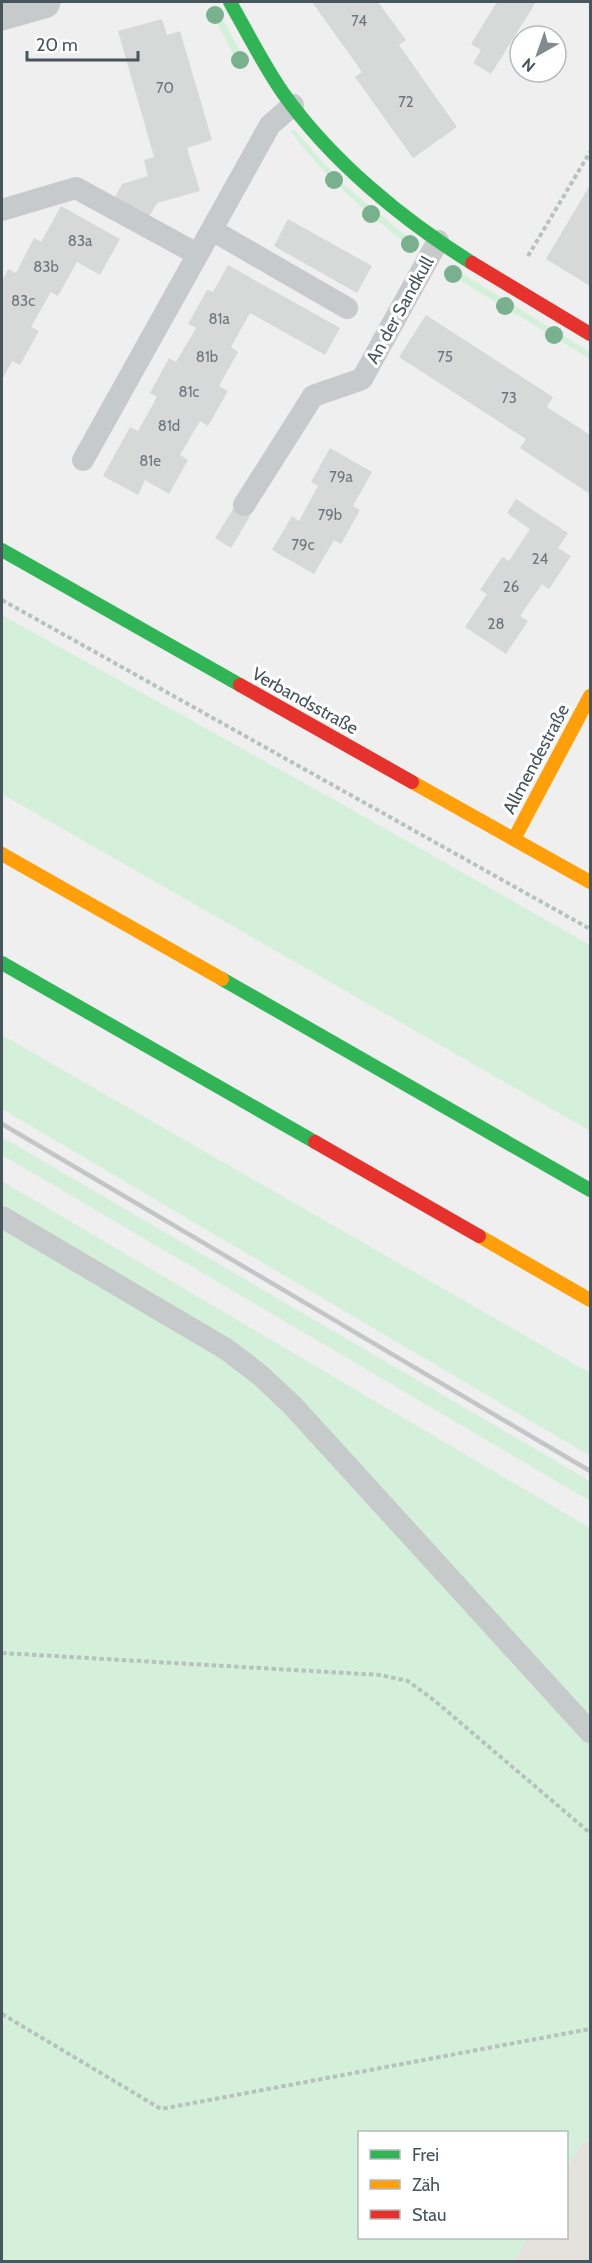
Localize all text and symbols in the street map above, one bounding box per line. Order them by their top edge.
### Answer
house number: 74 [351,12,367,30]
scale bar [27,24,138,62]
north arrow [508,24,568,84]
text: 20 m [36,34,78,56]
text: N [518,54,539,76]
house number: 70 [156,79,174,97]
house number: 72 [398,93,414,111]
house number: 83a [68,232,93,250]
street label: An der Sandkull [361,252,439,368]
house number: 83b [33,258,59,276]
house number: 83c [11,292,35,310]
house number: 81a [208,310,230,328]
house number: 81b [196,348,218,366]
house number: 75 [437,348,453,366]
house number: 81c [179,383,200,401]
house number: 73 [501,389,517,407]
house number: 81d [158,417,180,435]
house number: 81e [139,452,161,470]
house number: 79a [329,468,353,486]
house number: 79b [318,506,342,524]
house number: 79c [292,536,315,554]
house number: 24 [532,550,549,568]
house number: 26 [503,578,519,596]
house number: 28 [488,615,504,633]
street label: Verbandsstraße [248,663,362,739]
street label: Allmendestraße [498,700,574,818]
legend [358,2131,568,2239]
text: Frei [412,2144,439,2166]
text: Zäh [412,2174,440,2196]
text: Stau [412,2204,446,2226]

